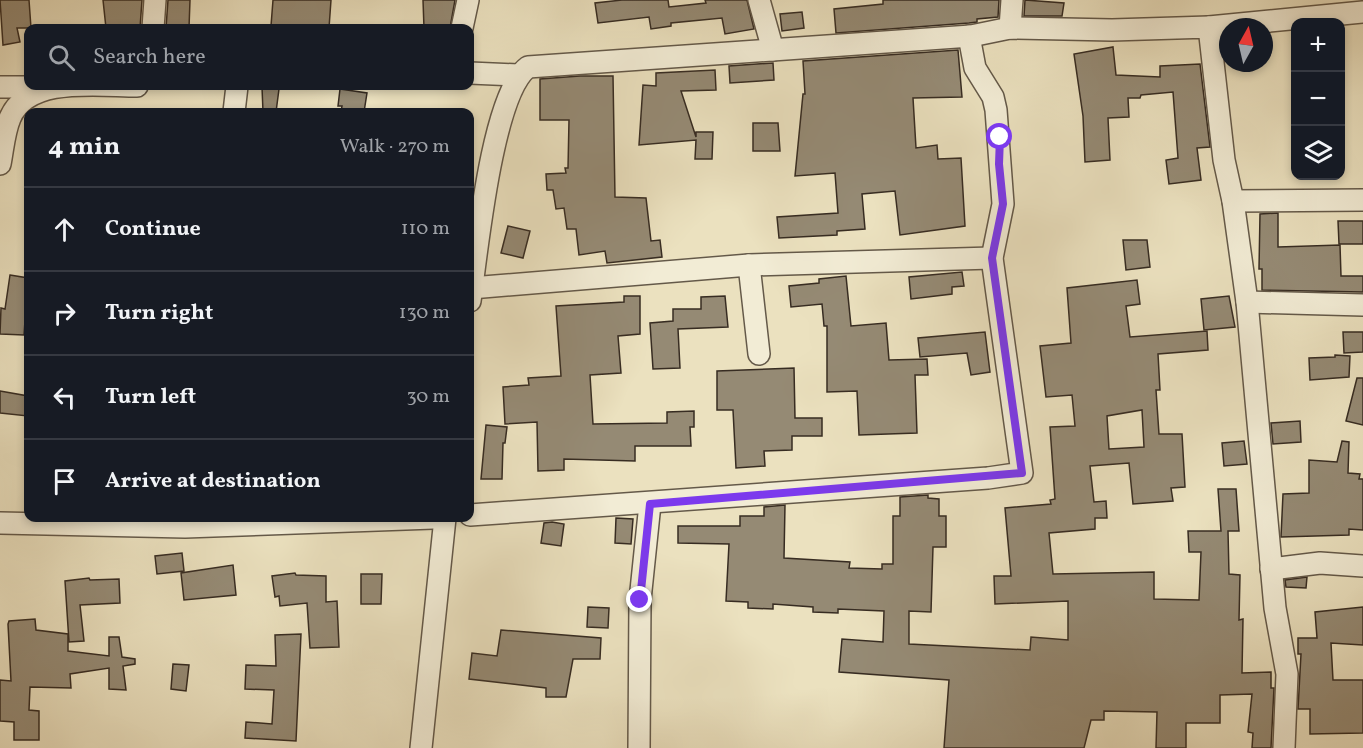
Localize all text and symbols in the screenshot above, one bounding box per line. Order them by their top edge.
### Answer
north arrow [1219,18,1273,72]
map controls [1291,18,1345,180]
button: + [1291,18,1345,72]
search box [24,24,474,90]
icon: search [45,41,78,74]
text: Search here [93,42,206,73]
button: − [1291,72,1345,126]
route start [986,123,1012,149]
button: layers [1291,126,1345,180]
text: 4 min [48,129,120,165]
text: Walk · 270 m [340,133,450,161]
icon: ahead [48,213,81,246]
text: Continue [105,214,201,245]
text: 110 m [401,215,450,243]
icon: right [48,297,81,330]
text: Turn right [105,298,213,329]
text: 130 m [399,299,450,327]
icon: left [48,381,81,414]
text: Turn left [105,382,196,413]
text: 30 m [406,383,450,411]
icon: arrive [48,465,81,498]
text: Arrive at destination [105,466,321,497]
route end [626,586,652,612]

